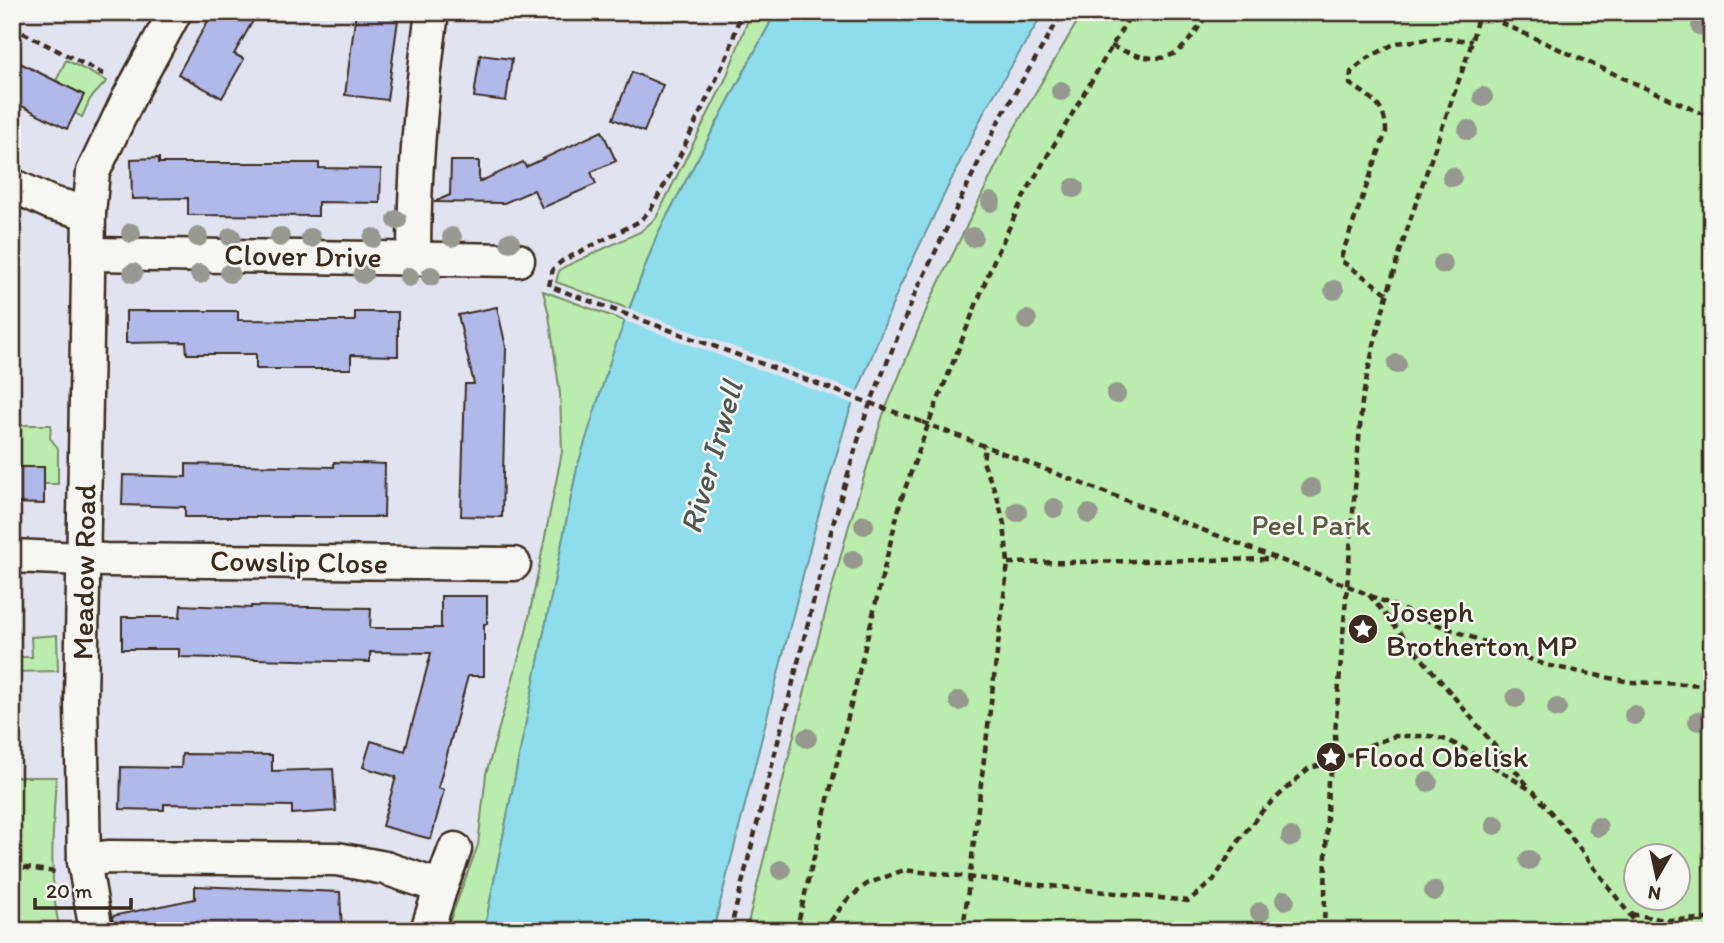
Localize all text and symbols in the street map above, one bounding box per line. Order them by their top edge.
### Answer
street label: Clover Drive [224,236,382,275]
water label: River Irwell [671,375,751,538]
street label: Meadow Road [63,484,104,660]
park label: Peel Park [1251,506,1371,543]
street label: Cowslip Close [210,541,388,582]
place label: Joseph Brotherton MP [1386,593,1577,664]
place icon: Joseph Brotherton MP [1346,612,1380,646]
place label: Flood Obelisk [1354,738,1529,775]
place icon: Flood Obelisk [1314,740,1348,774]
north arrow [1622,842,1692,912]
scale bar [35,866,131,910]
text: 20 m [46,878,93,903]
text: N [1646,881,1663,906]

